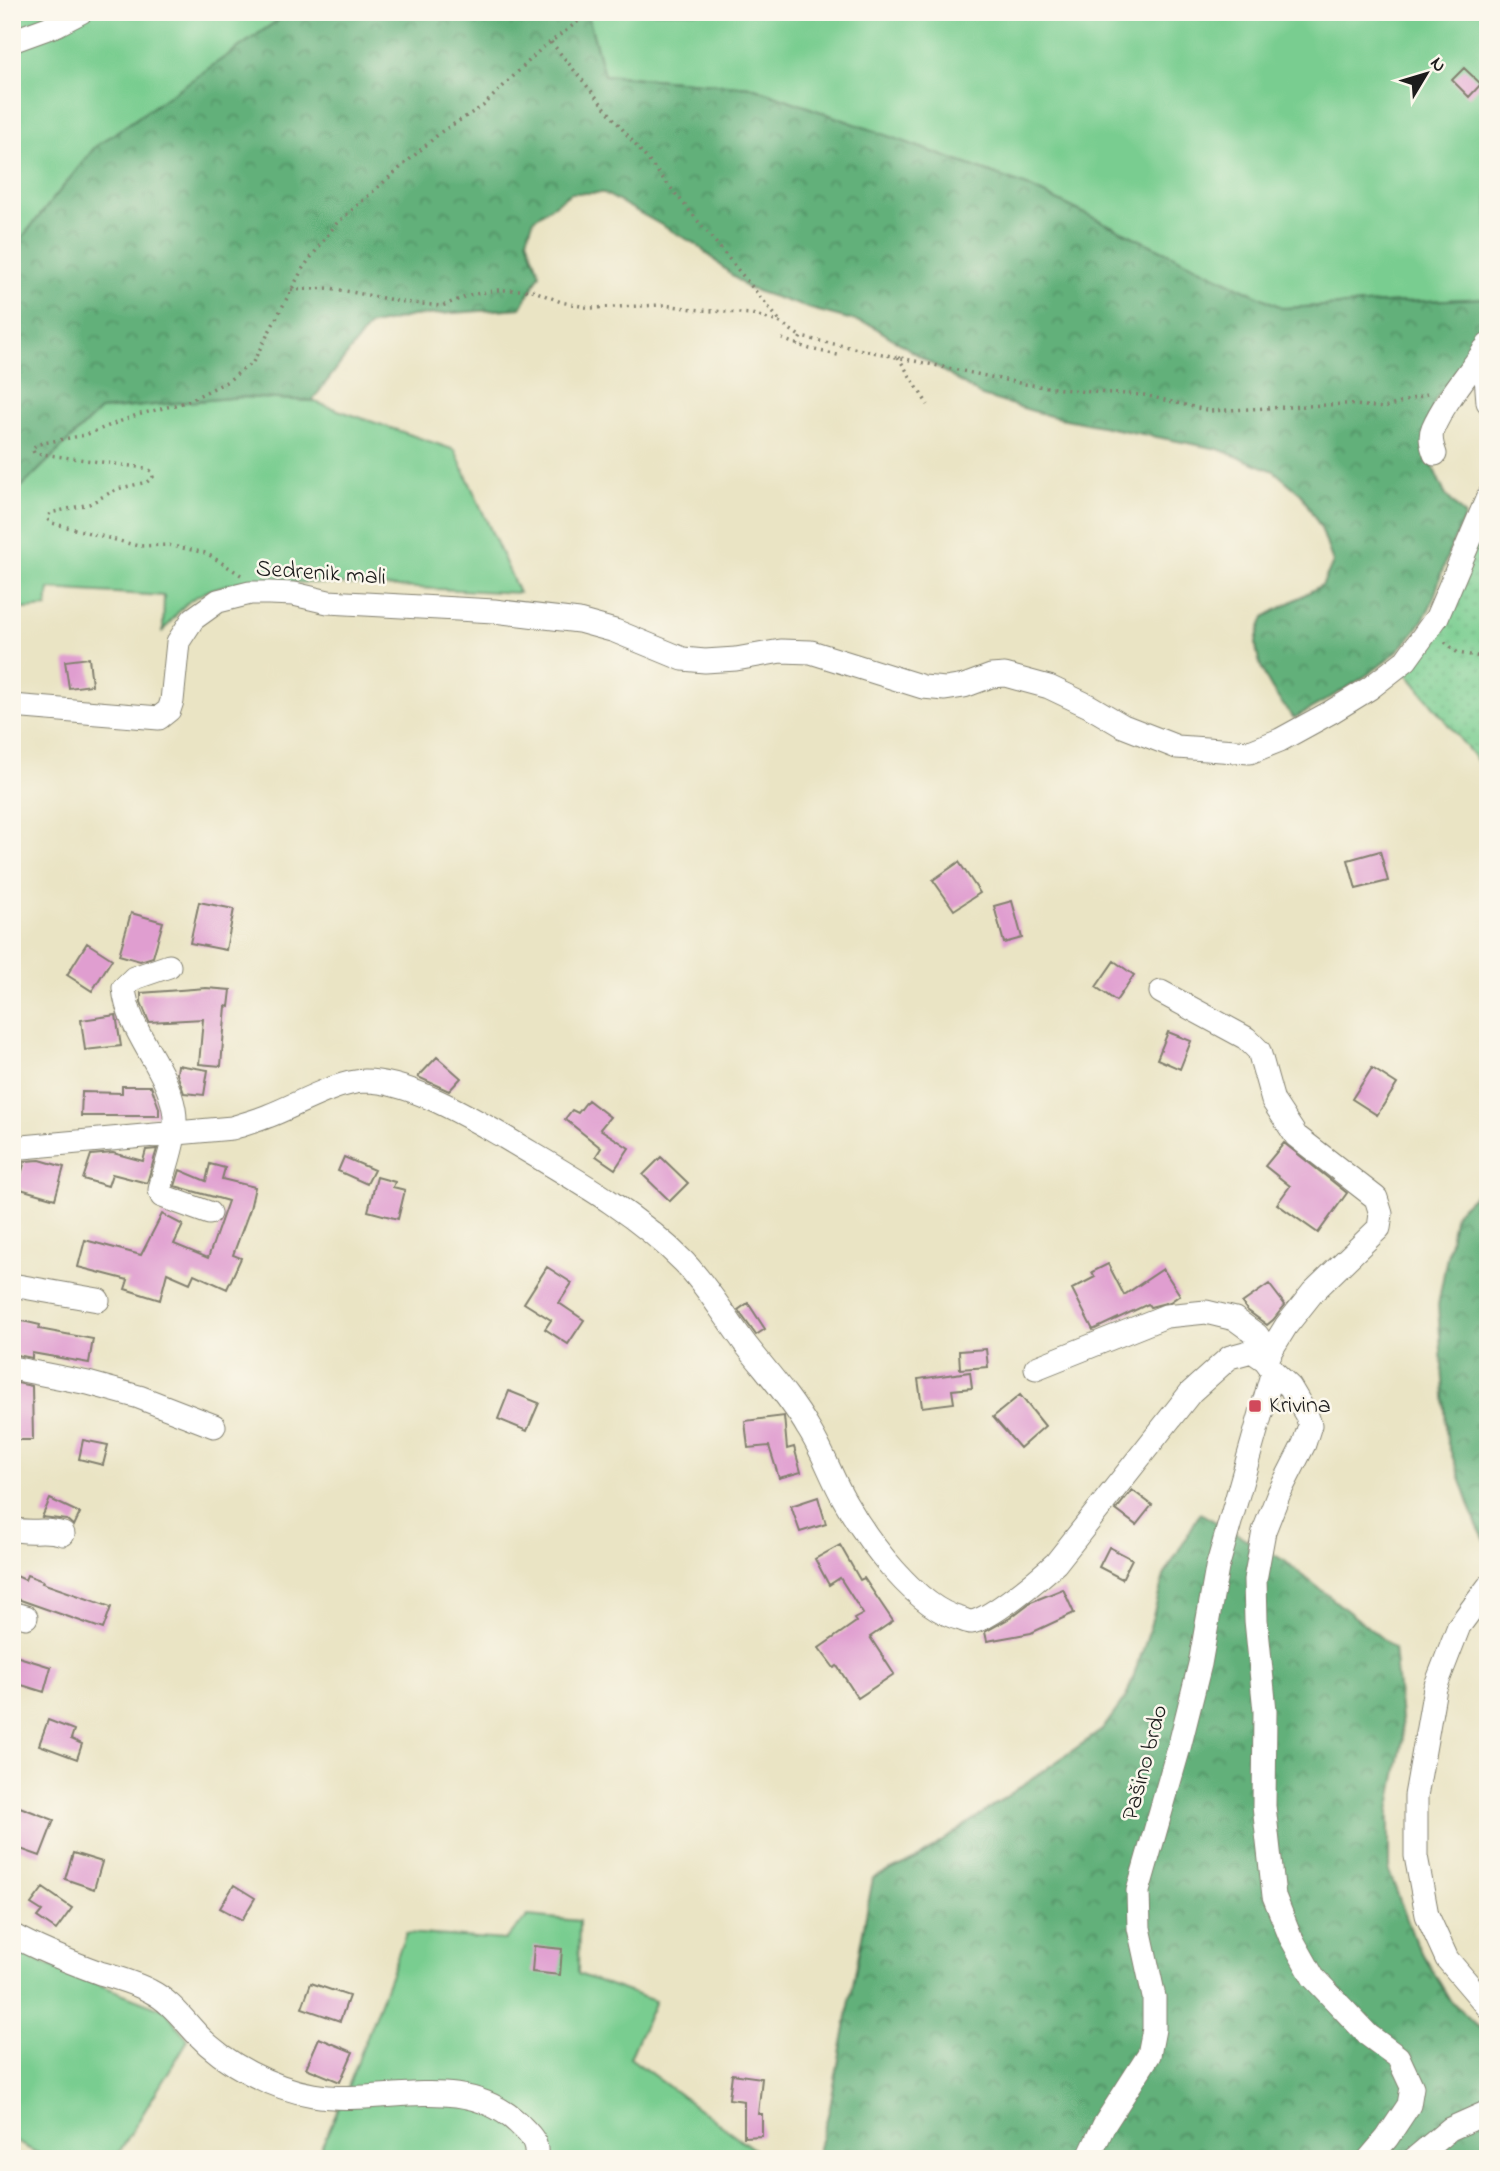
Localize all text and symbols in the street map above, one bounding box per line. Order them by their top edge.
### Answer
north arrow [1392,38,1462,108]
text: N [1423,52,1452,79]
street label: Sedrenik mali [255,552,387,596]
place label: Krivina [1269,1389,1331,1424]
marker: Krivina [1247,1398,1263,1414]
street label: Pašino brdo [1114,1701,1178,1825]

